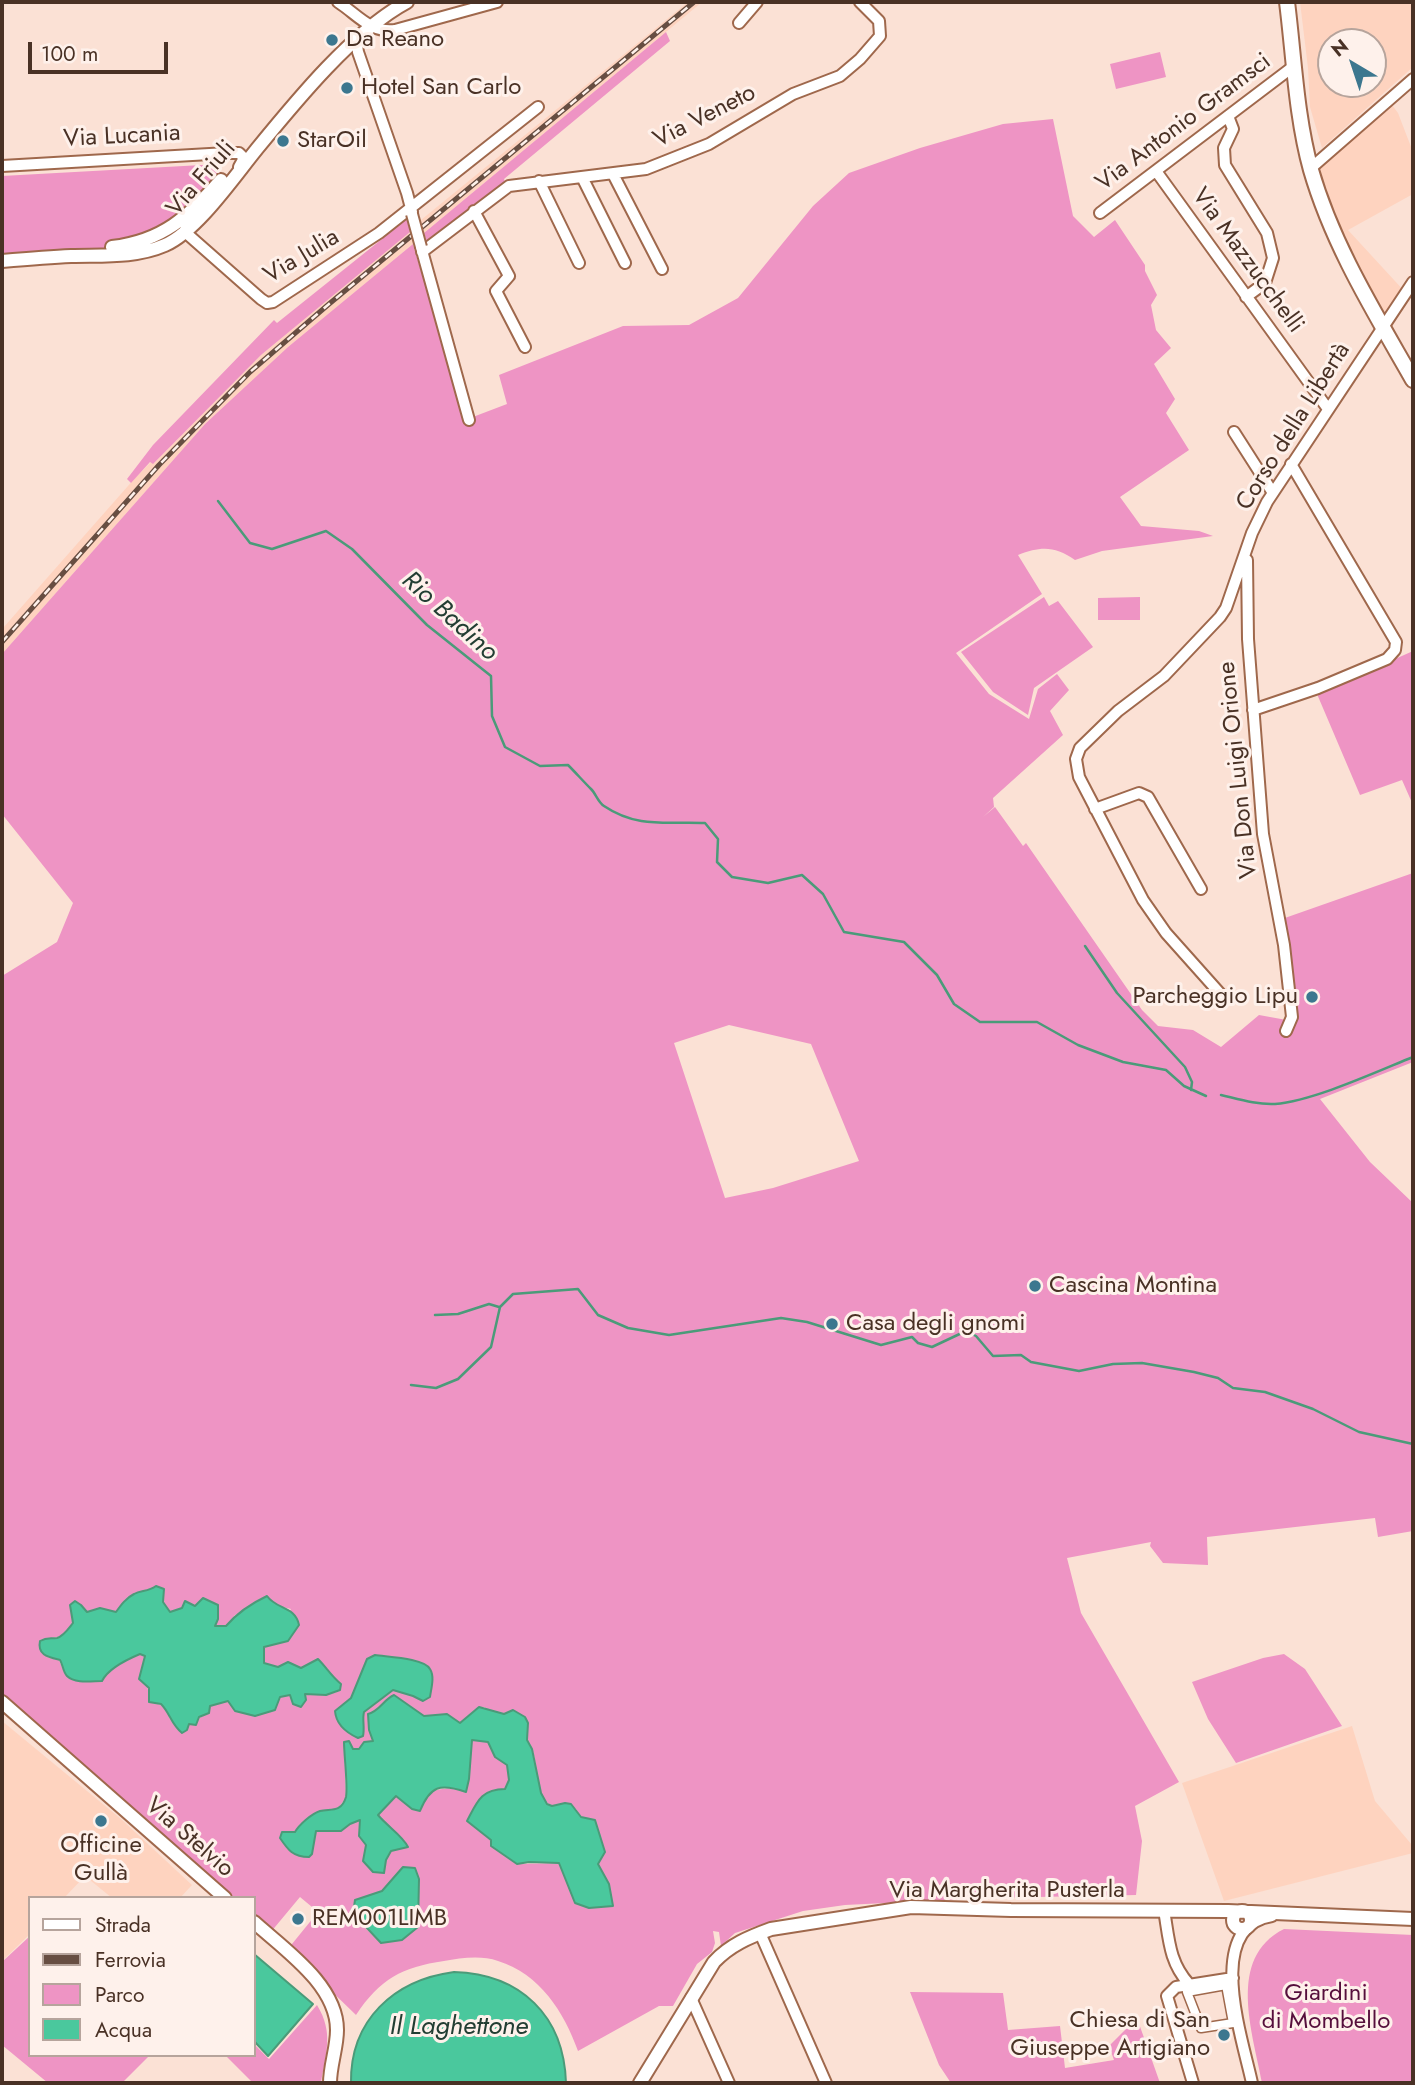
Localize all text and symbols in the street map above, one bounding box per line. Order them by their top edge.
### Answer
place label: Da Reano [346,26,444,54]
scale bar [32,28,172,72]
north arrow [1317,28,1387,98]
marker: Da Reano [324,32,340,48]
text: N [1325,33,1354,63]
text: 100 m [41,39,98,69]
street label: Via Antonio Gramsci [1091,48,1277,198]
place label: Hotel San Carlo [361,74,521,102]
street label: Via Veneto [649,79,761,155]
marker: Hotel San Carlo [339,80,355,96]
street label: Via Lucania [63,120,181,154]
place label: StarOil [297,127,367,155]
marker: StarOil [275,133,291,149]
street label: Via Friuli [161,135,243,223]
street label: Via Mazzucchelli [1185,183,1309,339]
street label: Via Julia [259,223,345,291]
street label: Corso della Libertà [1231,338,1357,516]
water label: Rio Badino [394,566,504,668]
street label: Via Don Luigi Orione [1213,660,1265,880]
place label: Parcheggio Lipu [1132,983,1298,1011]
marker: Parcheggio Lipu [1304,989,1320,1005]
place label: Cascina Montina [1049,1272,1217,1300]
marker: Cascina Montina [1027,1278,1043,1294]
place label: Casa degli gnomi [846,1310,1025,1338]
marker: Casa degli gnomi [824,1316,840,1332]
street label: Via Stelvio [139,1792,239,1884]
marker: Officine Gullà [93,1813,109,1829]
place label: Officine Gullà [60,1832,142,1888]
street label: Via Margherita Pusterla [889,1877,1125,1905]
legend [28,1896,256,2057]
place label: REM001LIMB [312,1905,447,1933]
text: Strada [95,1910,151,1940]
marker: REM001LIMB [290,1911,306,1927]
text: Ferrovia [95,1945,166,1975]
text: Parco [95,1980,144,2010]
park label: Giardini di Mombello [1262,1980,1390,2036]
place label: Chiesa di San Giuseppe Artigiano [1010,2007,1210,2063]
water label: Il Laghettone [390,2012,528,2044]
text: Acqua [95,2015,152,2045]
marker: Chiesa di San Giuseppe Artigiano [1216,2027,1232,2043]

